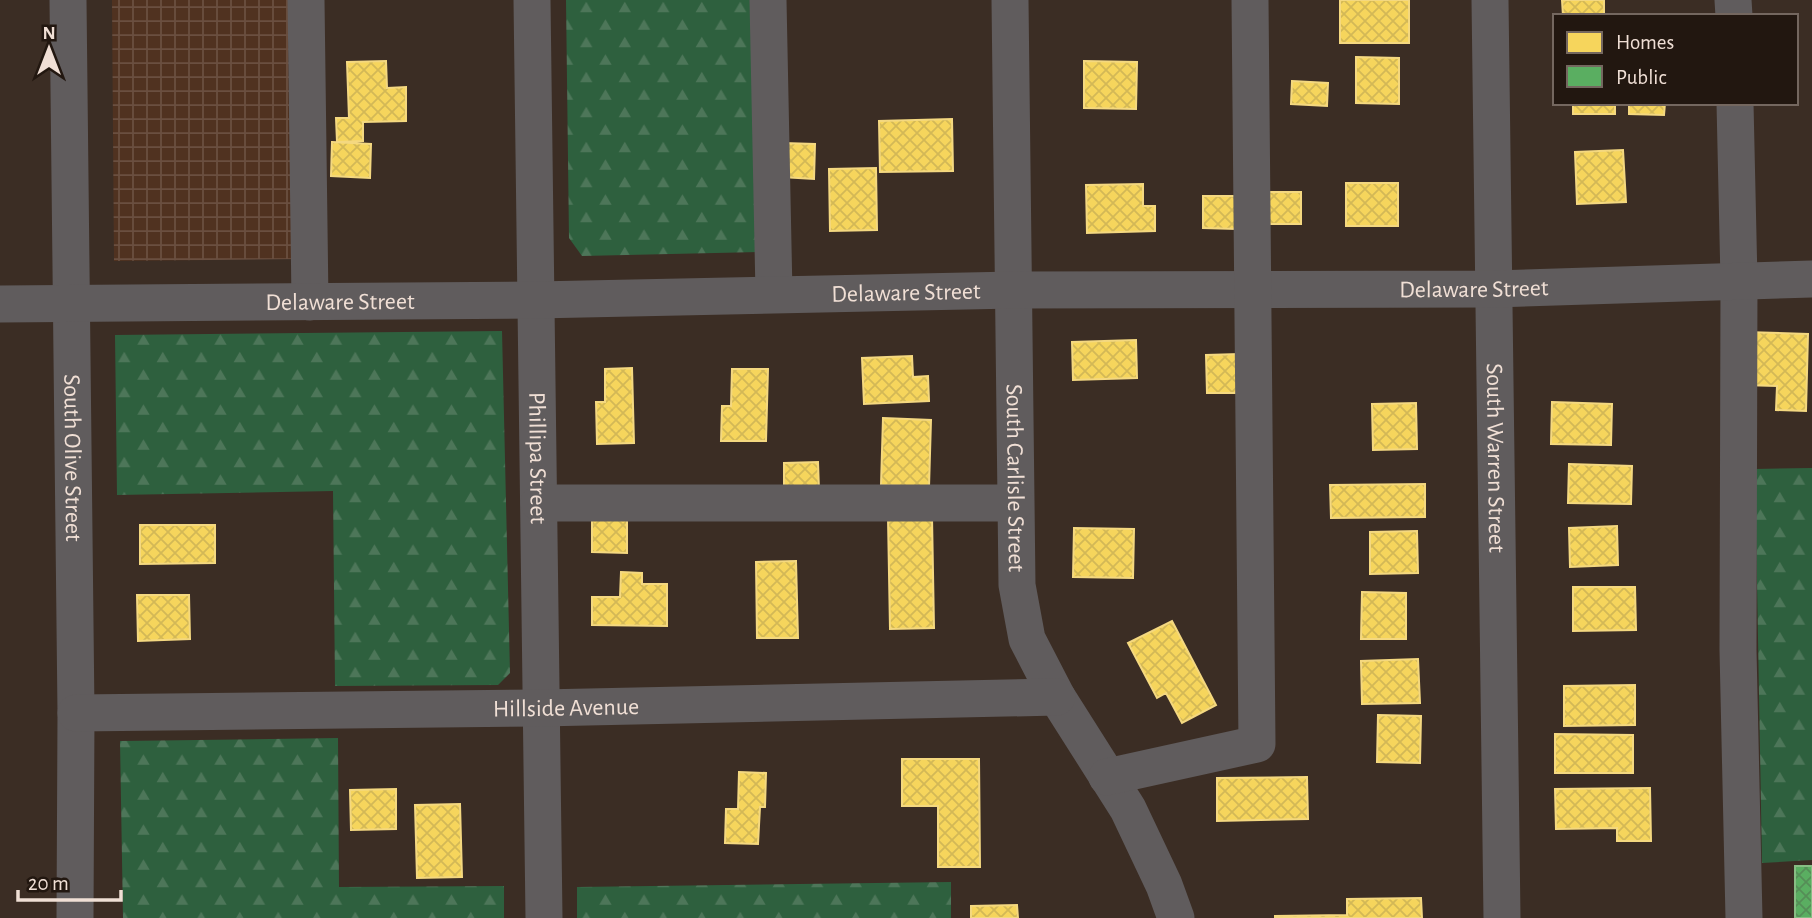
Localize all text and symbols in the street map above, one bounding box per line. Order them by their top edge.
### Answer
north arrow [14,14,84,84]
legend [1553,14,1798,105]
text: N [42,24,56,43]
text: Homes [1616,32,1674,53]
text: Public [1616,67,1666,88]
street label: Delaware Street [1399,276,1549,302]
street label: Delaware Street [831,280,981,307]
street label: Delaware Street [265,290,415,315]
street label: South Warren Street [1482,363,1508,553]
street label: South Olive Street [59,374,85,542]
street label: South Carlisle Street [1002,384,1028,573]
street label: Phillipa Street [524,392,550,525]
street label: Hillside Avenue [493,695,639,722]
scale bar [18,858,121,902]
text: 20 m [28,873,69,894]

